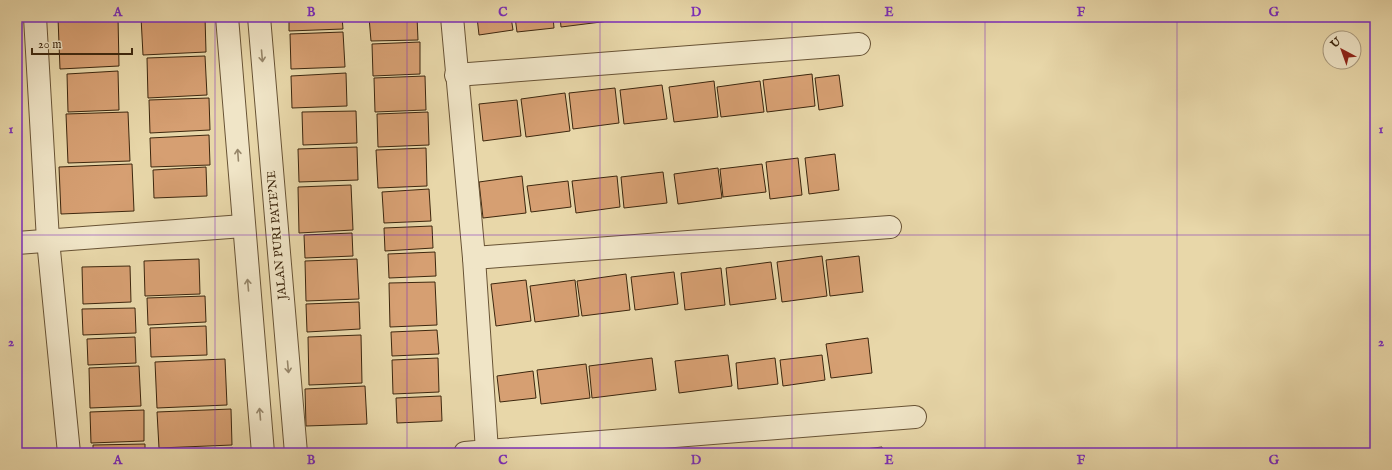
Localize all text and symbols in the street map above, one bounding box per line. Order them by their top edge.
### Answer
text: A [113,4,124,21]
text: B [307,4,316,21]
text: C [498,4,508,21]
text: D [691,4,702,21]
text: E [884,4,894,21]
text: F [1077,4,1086,21]
text: G [1269,4,1280,21]
scale bar [32,30,132,56]
north arrow [1322,30,1362,70]
text: U [1327,34,1345,52]
text: 20 m [38,37,61,52]
one-way arrow [259,49,266,62]
text: 1 [9,121,14,138]
text: 1 [1379,121,1384,138]
one-way arrow [234,149,241,162]
street label: JALAN PURI PATE'NE [264,170,291,302]
one-way arrow [245,279,252,292]
text: 2 [8,334,14,351]
text: 2 [1378,334,1384,351]
one-way arrow [285,360,292,373]
one-way arrow [256,408,263,421]
text: A [113,452,124,469]
text: B [307,452,316,469]
text: C [498,452,508,469]
text: D [691,452,702,469]
text: E [884,452,894,469]
text: F [1077,452,1086,469]
text: G [1269,452,1280,469]

